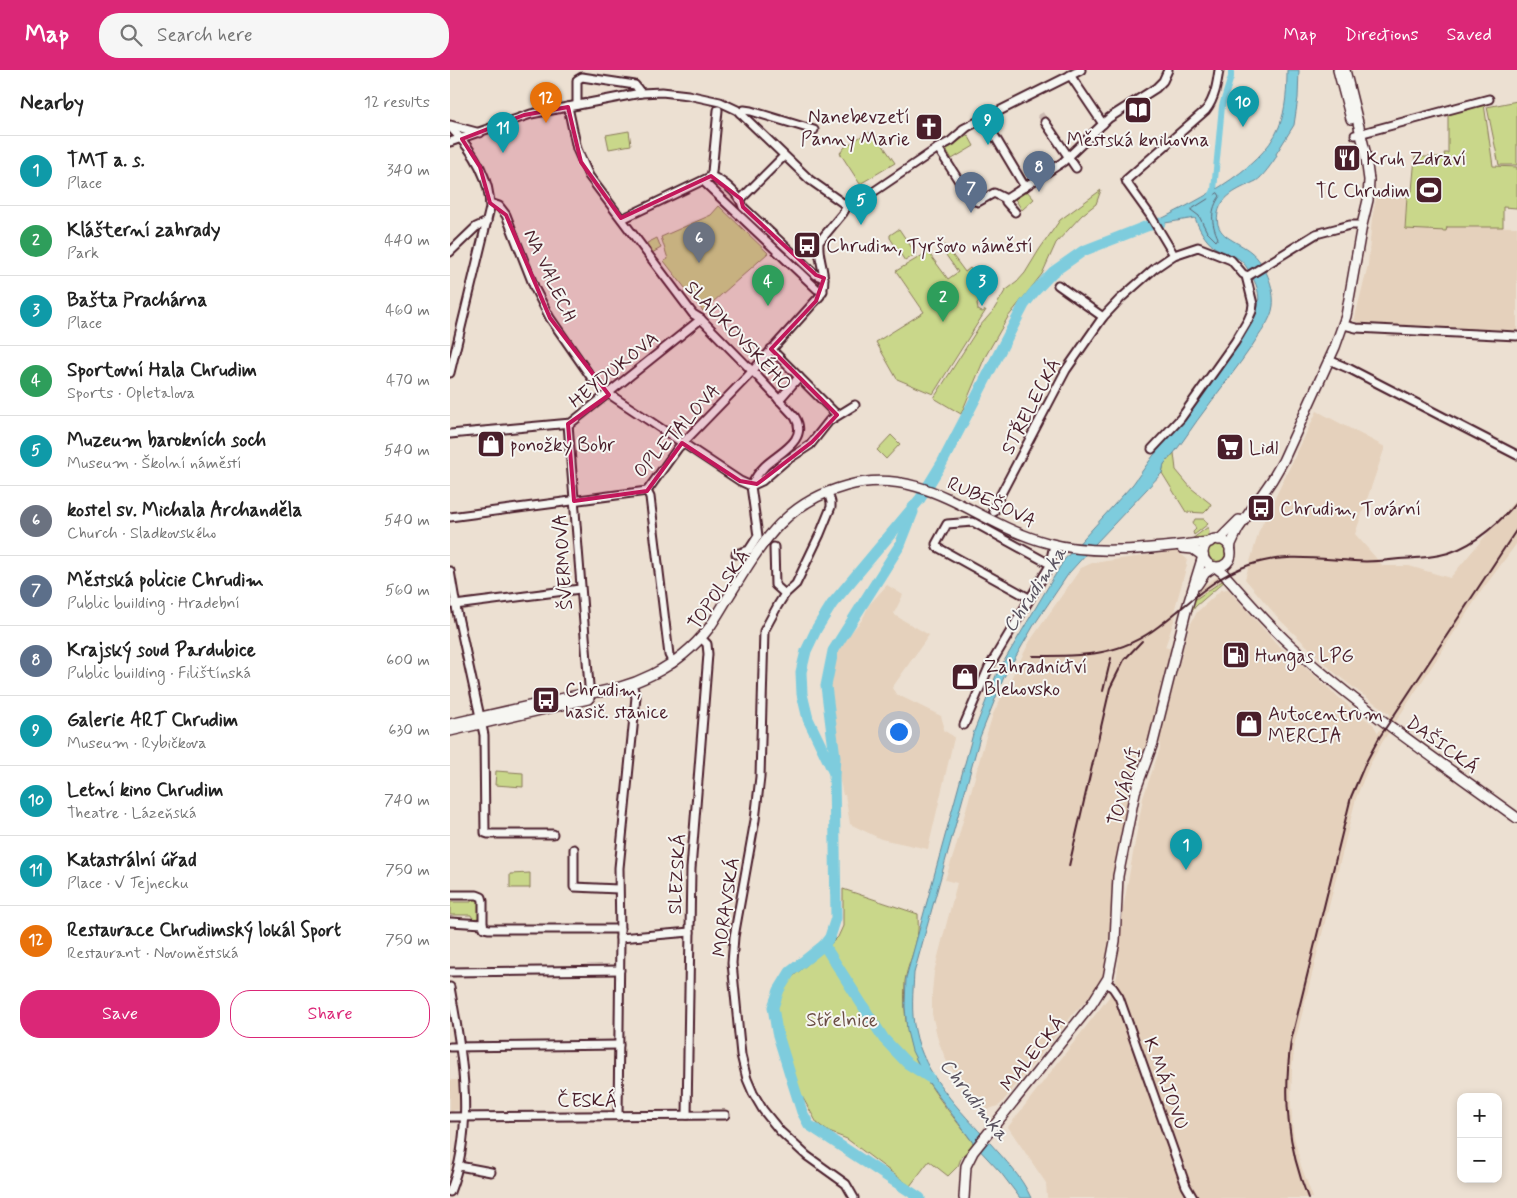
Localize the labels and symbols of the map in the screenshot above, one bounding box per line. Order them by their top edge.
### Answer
pin: 12 [530,82,562,123]
pin: 10 [1227,86,1259,127]
library icon: Městská knihovna [1123,95,1153,125]
pin: 9 [972,104,1004,145]
place label: Nanebevzetí Panny Marie [801,105,910,153]
pin: 11 [487,112,519,153]
church icon: Nanebevzetí Panny Marie [914,112,944,142]
place label: Městská knihovna [1067,128,1209,153]
restaurant icon: Kruh Zdraví [1332,143,1362,173]
place label: Kruh Zdraví [1366,147,1466,172]
pin: 8 [1023,151,1055,192]
pin: 7 [955,172,987,213]
sports icon: TC Chrudim [1414,175,1444,205]
place label: TC Chrudim [1316,179,1410,204]
pin: 5 [845,184,877,225]
pin: 6 [683,222,715,263]
street label: NA VALECH [517,225,582,326]
bus stop icon: Chrudim, Tyršovo náměstí [792,230,822,260]
place label: Chrudim, Tyršovo náměstí [826,234,1033,260]
pin: 4 [752,265,784,306]
pin: 3 [966,265,998,306]
street label: SLADKOVSKÉHO [679,275,798,396]
pin: 2 [927,281,959,322]
street label: HEYDUKOVA [564,326,664,414]
street label: STŘELECKÁ [995,354,1067,459]
street label: OPLETALOVA [628,379,726,483]
shop icon: ponožky Bobr [476,429,506,459]
supermarket icon: Lidl [1215,432,1245,462]
place label: ponožky Bobr [510,433,615,458]
place label: Lidl [1249,436,1279,461]
street label: RUBEŠOVA [943,471,1040,534]
bus stop icon: Chrudim, Tovární [1246,493,1276,523]
place label: Chrudim, Tovární [1280,497,1421,522]
street label: ŠVERMOVA [548,513,579,611]
water label: Chrudimka [997,541,1074,638]
street label: TOPOLSKÁ [682,544,756,635]
fuel station icon: Hungas LPG [1221,640,1251,670]
place label: Hungas LPG [1255,644,1354,671]
place label: Zahradnictví Blehovsko [984,655,1088,702]
shop icon: Zahradnictví Blehovsko [950,662,980,692]
place label: Chrudim, hasič. stanice [565,678,668,725]
bus stop icon: Chrudim, hasič. stanice [531,685,561,715]
place label: Autocentrum MERCIA [1268,702,1383,749]
shop icon: Autocentrum MERCIA [1234,709,1264,739]
street label: DAŠICKÁ [1401,710,1484,780]
your location [886,719,912,745]
street label: TOVÁRNÍ [1101,744,1149,829]
pin: 1 [1170,829,1202,870]
street label: SLEZSKÁ [662,833,692,915]
street label: MORAVSKÁ [706,856,746,958]
park label: Střelnice [806,1008,878,1033]
street label: MALECKÁ [994,1010,1071,1097]
street label: K MÁJOVU [1137,1033,1195,1133]
water label: Chrudimka [933,1053,1015,1148]
street label: ČESKÁ [557,1088,617,1114]

